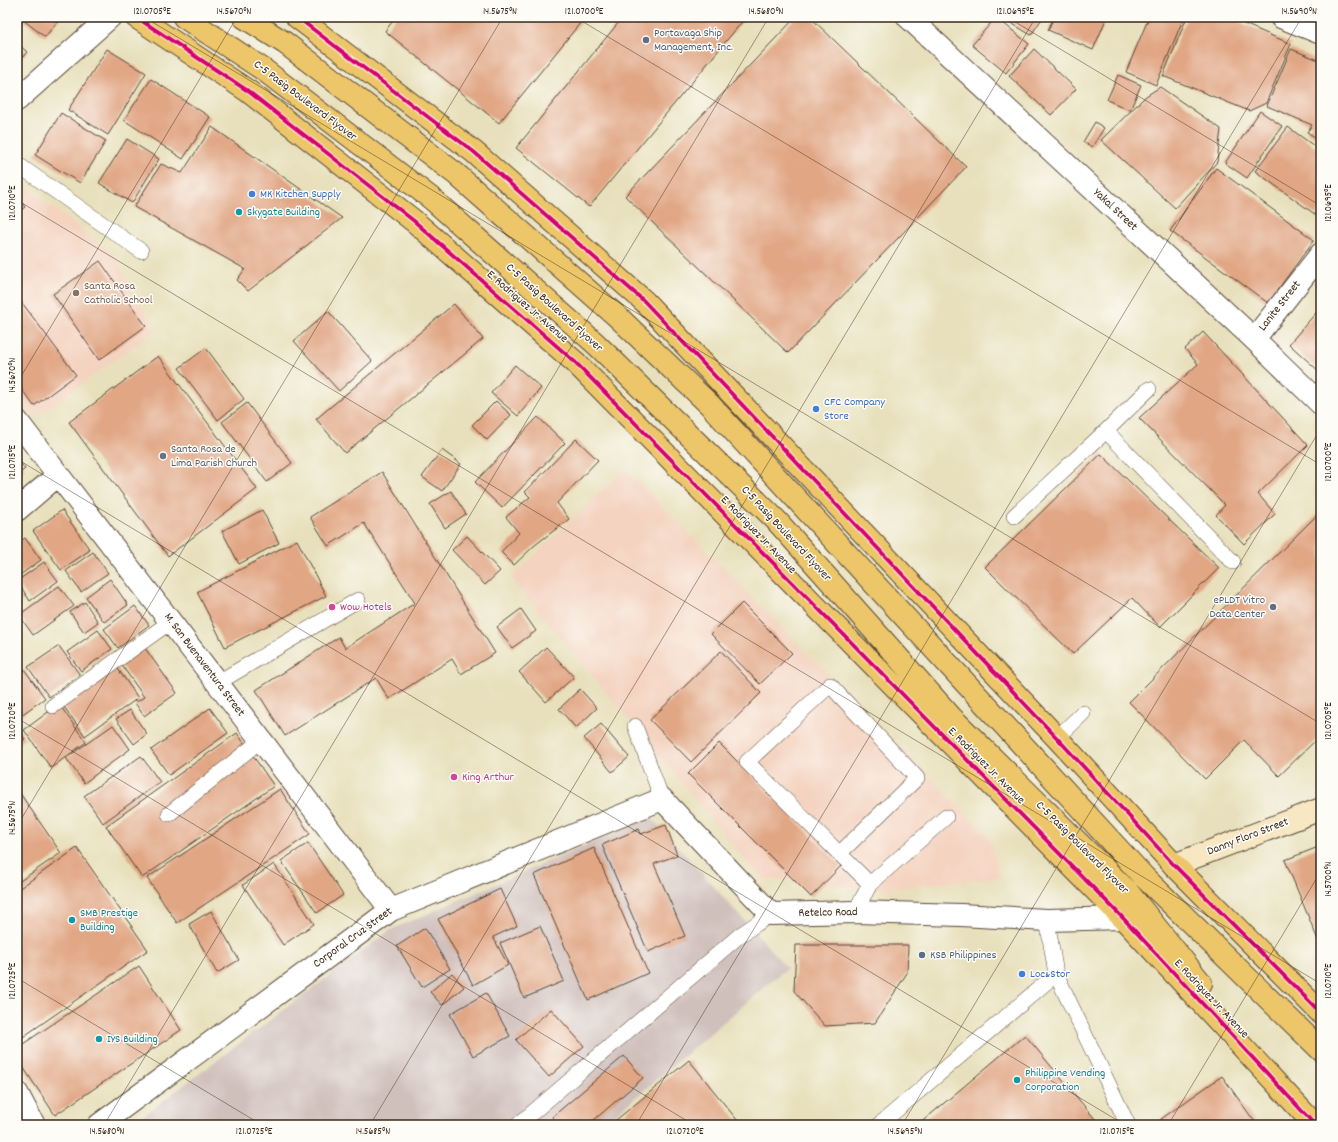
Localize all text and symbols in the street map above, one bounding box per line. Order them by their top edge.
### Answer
text: 121.0705°E [133,5,171,19]
text: 14.5670°N [217,5,252,19]
text: 14.5675°N [483,5,517,19]
text: 121.0700°E [565,5,604,19]
text: 14.5680°N [748,5,784,19]
text: 121.0695°E [996,5,1034,19]
text: 14.5690°N [1281,5,1317,19]
place label: Portavaga Ship Management, Inc. [654,25,733,56]
marker: Portavaga Ship Management, Inc. [641,35,651,45]
street label: C-5 Pasig Boulevard Flyover [250,56,361,146]
text: 121.0695°E [1322,184,1336,222]
text: 121.0710°E [6,185,20,221]
street label: Yakal Street [1089,185,1141,235]
place label: MK Kitchen Supply [260,186,342,203]
marker: MK Kitchen Supply [247,189,257,199]
place label: Skygate Building [247,204,320,221]
marker: Skygate Building [234,207,244,217]
street label: C-5 Pasig Boulevard Flyover [502,260,607,357]
street label: E. Rodriguez Jr. Avenue [483,267,571,347]
street label: Lanite Street [1255,277,1305,335]
place label: Santa Rosa Catholic School [84,278,153,309]
marker: Santa Rosa Catholic School [71,288,81,298]
text: 14.5670°N [6,357,20,392]
place label: CFC Company Store [824,394,886,425]
marker: CFC Company Store [811,404,821,414]
place label: Santa Rosa de Lima Parish Church [171,441,257,472]
text: 121.0700°E [1322,442,1336,481]
text: 121.0715°E [6,444,20,479]
marker: Santa Rosa de Lima Parish Church [158,451,168,461]
street label: C-5 Pasig Boulevard Flyover [737,482,835,586]
street label: E. Rodriguez Jr. Avenue [716,492,800,578]
place label: ePLDT Vitro Data Center [1209,592,1266,623]
place label: Wow Hotels [340,599,392,616]
marker: Wow Hotels [327,602,337,612]
marker: ePLDT Vitro Data Center [1268,602,1278,612]
street label: M. San Buenaventura Street [159,610,249,721]
text: 121.0720°E [6,702,20,740]
text: 121.0705°E [1322,702,1336,740]
street label: E. Rodriguez Jr. Avenue [944,724,1028,808]
place label: King Arthur [462,769,514,786]
marker: King Arthur [449,772,459,782]
street label: C-5 Pasig Boulevard Flyover [1032,798,1133,899]
text: 14.5675°N [6,801,20,835]
street label: Danny Floro Street [1205,813,1292,860]
text: 14.5700°N [1322,861,1336,897]
street label: Corporal Cruz Street [310,903,397,973]
street label: Retelco Road [798,904,858,922]
place label: SMB Prestige Building [80,905,138,936]
marker: SMB Prestige Building [67,915,77,925]
place label: KSB Philippines [930,947,997,964]
marker: KSB Philippines [917,950,927,960]
street label: E. Rodriguez Jr. Avenue [1170,956,1252,1042]
text: 121.0725°E [6,962,20,999]
text: 121.0710°E [1322,963,1336,999]
place label: Loc&Stor [1030,966,1070,983]
marker: Loc&Stor [1017,969,1027,979]
place label: IYS Building [107,1031,158,1048]
marker: IYS Building [94,1034,104,1044]
place label: Philippine Vending Corporation [1025,1065,1105,1096]
marker: Philippine Vending Corporation [1012,1075,1022,1085]
text: 14.5680°N [89,1125,125,1139]
text: 121.0725°E [236,1125,273,1139]
text: 14.5685°N [356,1125,390,1139]
text: 121.0720°E [666,1125,704,1139]
text: 14.5695°N [888,1125,923,1139]
text: 121.0715°E [1100,1125,1135,1139]

